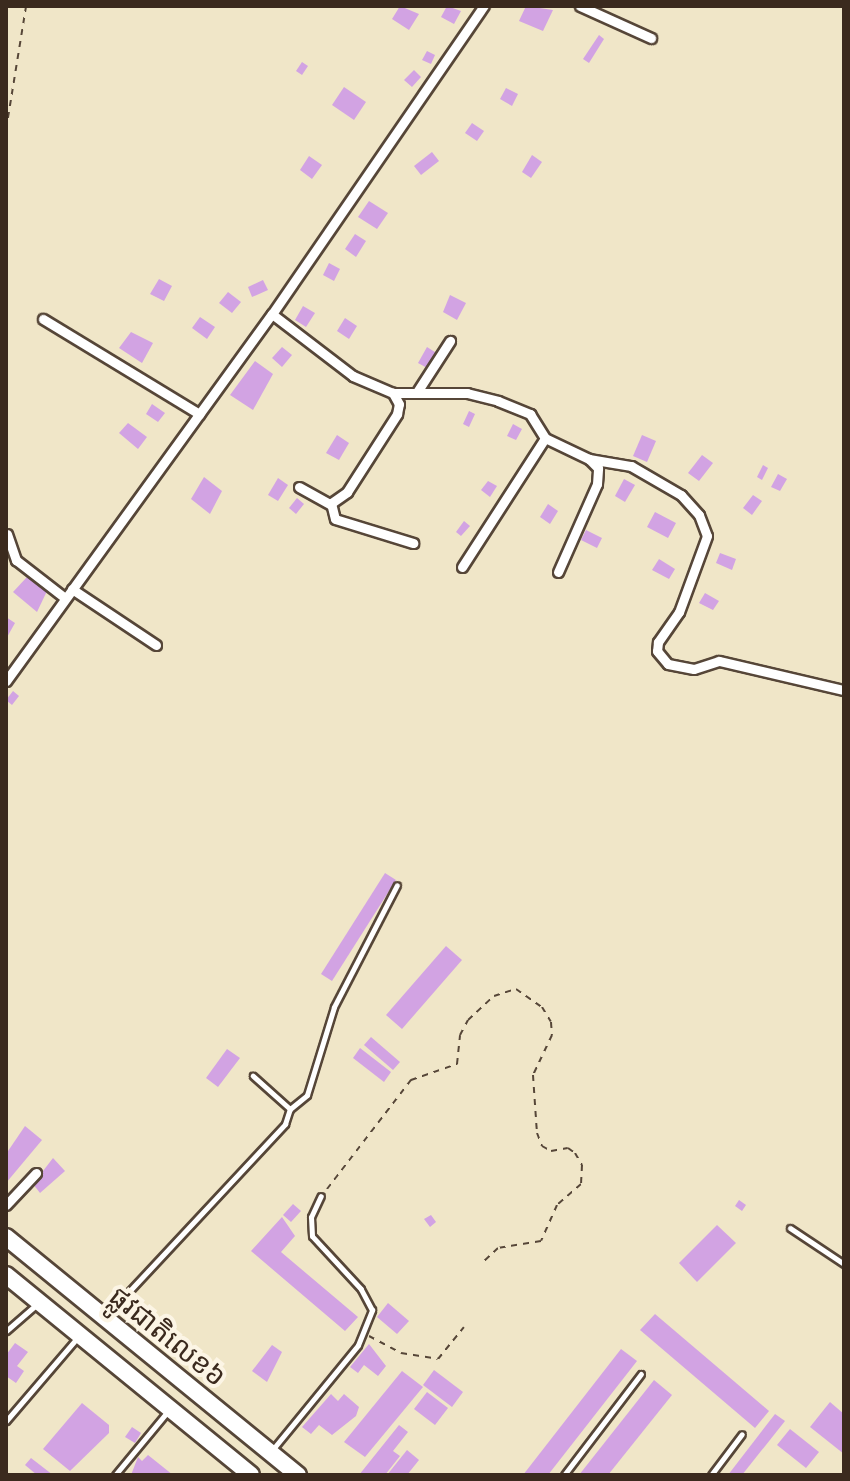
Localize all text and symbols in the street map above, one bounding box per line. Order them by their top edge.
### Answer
street label: ផ្លូវជាតិលេខ៦ [103,1279,233,1393]

